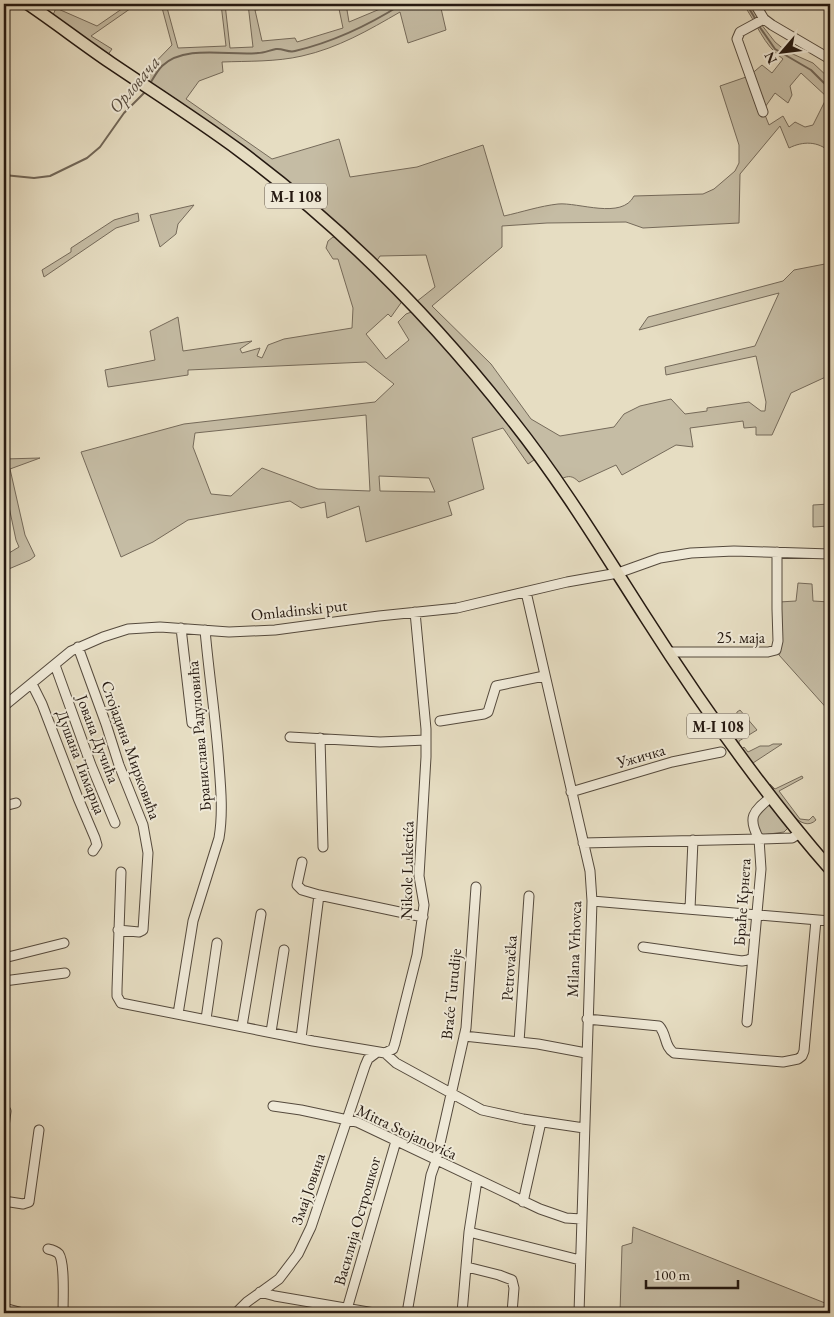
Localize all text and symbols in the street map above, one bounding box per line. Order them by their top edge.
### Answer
north arrow [756,28,806,78]
text: N [760,48,781,67]
water label: Орловача [103,51,165,118]
road number: M-I 108 [265,184,327,208]
street label: Omladinski put [250,594,348,626]
street label: 25. маја [717,627,766,648]
street label: Бранислава Радуловића [182,659,216,812]
street label: Стојадина Мирковића [96,678,166,823]
street label: Јована Дучића [71,690,125,787]
street label: Душана Тимарца [51,707,111,818]
road number: M-I 108 [687,714,749,738]
street label: Ужичка [613,739,668,773]
street label: Nikole Luketića [396,820,418,919]
street label: Браће Крнета [728,857,756,947]
street label: Milana Vrhovca [562,900,586,998]
street label: Petrovačka [496,934,522,1002]
street label: Braće Turudije [436,947,466,1041]
street label: Mitra Stojanovića [353,1100,461,1165]
street label: Змај Јовина [286,1150,330,1228]
street label: Василија Острошког [329,1154,386,1288]
scale bar [646,1257,739,1289]
text: 100 m [654,1265,691,1284]

